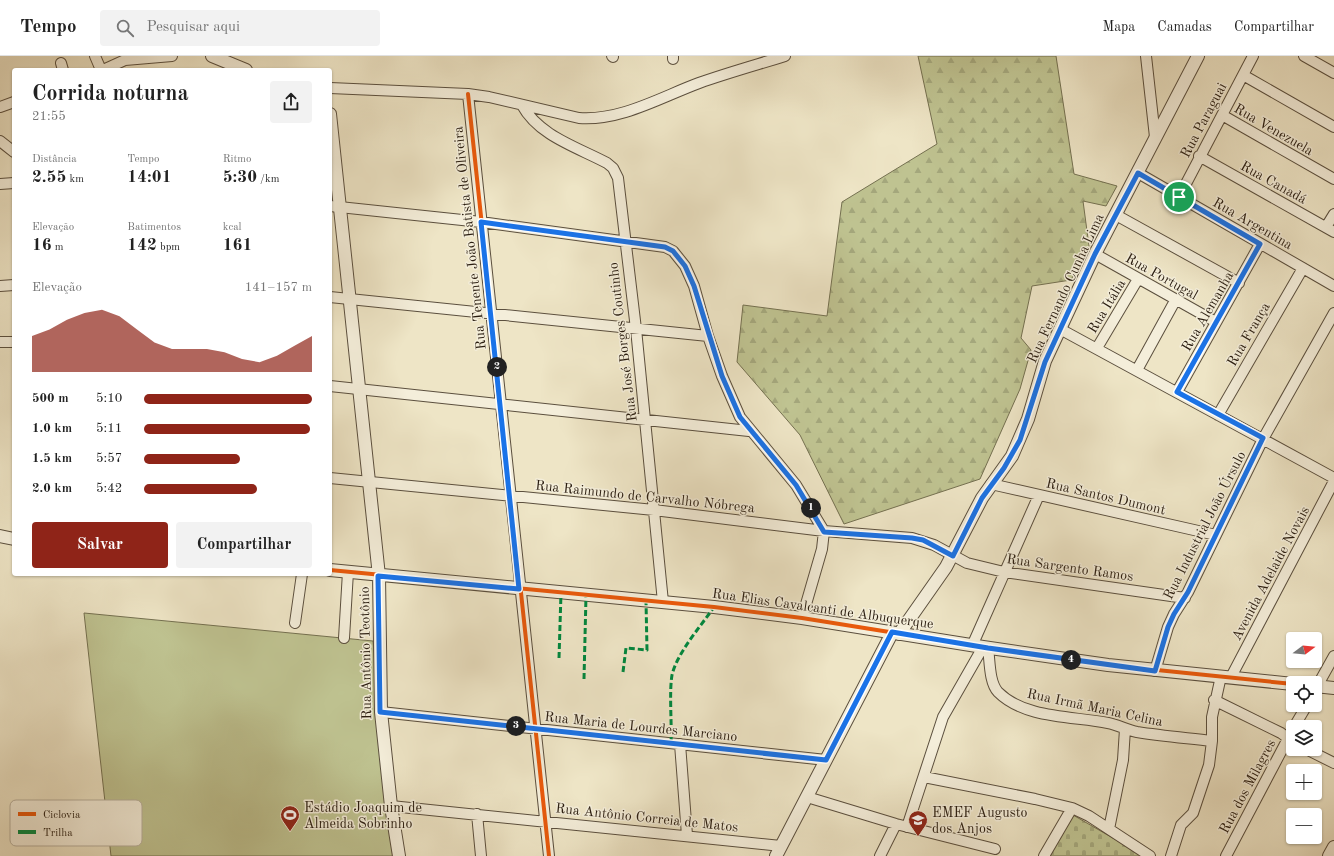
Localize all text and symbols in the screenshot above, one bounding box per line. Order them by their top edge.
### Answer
search box [100,10,380,46]
icon: search [114,17,136,39]
text: Tempo [20,18,76,37]
text: Pesquisar aqui [146,20,240,35]
text: Mapa [1102,20,1135,34]
text: Camadas [1157,20,1212,34]
text: Compartilhar [1234,20,1314,34]
button: share [270,81,312,123]
street label: Rua Paraguai [1178,81,1230,160]
text: Corrida noturna [32,83,189,105]
street label: Rua Venezuela [1231,102,1316,158]
text: 21:55 [32,110,66,123]
street label: Rua Tenente João Batista de Oliveira [451,125,489,350]
text: Distância [32,154,77,165]
text: Tempo [127,154,159,165]
text: Ritmo [223,154,252,165]
street label: Rua Canadá [1238,159,1309,207]
text: 2.55 [32,169,66,186]
text: 14:01 [127,169,172,186]
text: 5:30 [223,169,257,186]
text: km [66,174,84,185]
text: /km [257,174,279,185]
pin [1162,180,1196,214]
icon: arrive [1168,186,1190,208]
street label: Rua Argentina [1210,195,1295,252]
street label: Rua Fernando Cunha Lima [1025,211,1107,365]
text: Elevação [32,222,74,233]
text: Batimentos [127,222,181,233]
text: kcal [223,222,242,233]
text: 16 [32,237,52,254]
text: 142 [127,237,157,254]
text: 161 [223,237,252,254]
text: m [52,242,64,253]
text: bpm [157,242,180,253]
street label: Rua Portugal [1123,251,1200,303]
street label: Rua José Borges Coutinho [606,261,640,422]
street label: Rua Alemanha [1179,269,1236,354]
street label: Rua Itália [1085,277,1128,336]
text: Elevação [32,281,82,294]
text: 141–157 m [245,281,312,294]
street label: Rua França [1225,300,1273,369]
pin: 2 [487,357,507,377]
text: 2 [494,361,500,372]
text: 500 m [32,392,69,405]
text: 5:10 [96,392,122,405]
text: 1.0 km [32,422,72,435]
text: 5:11 [96,422,122,435]
street label: Rua Industrial João Úrsulo [1158,447,1248,602]
text: 1.5 km [32,452,72,465]
text: 5:57 [96,452,122,465]
street label: Rua Santos Dumont [1045,476,1167,518]
street label: Rua Raimundo de Carvalho Nóbrega [534,478,755,516]
text: 2.0 km [32,482,72,495]
text: 5:42 [96,482,122,495]
pin: 1 [801,498,821,518]
text: 1 [808,502,814,513]
street label: Avenida Adelaide Novais [1230,504,1312,643]
button: Salvar [32,522,168,568]
button: Compartilhar [176,522,312,568]
street label: Rua Sargento Ramos [1005,552,1134,584]
street label: Rua Antônio Teotônio [358,586,374,720]
street label: Rua Elias Cavalcanti de Albuquerque [711,586,935,631]
north arrow [1286,632,1322,668]
map controls [1286,632,1322,844]
pin: 4 [1061,650,1081,670]
text: 4 [1068,654,1074,665]
button: locate [1286,676,1322,712]
street label: Rua Irmã Maria Celina [1026,687,1164,729]
street label: Rua Maria de Lourdes Marciano [544,710,738,744]
pin: 3 [506,716,526,736]
text: 3 [513,720,519,731]
button: layers [1286,720,1322,756]
street label: Rua dos Milagres [1217,737,1279,836]
button: + [1286,764,1322,800]
legend [10,800,142,846]
place label: Estádio Joaquim de Almeida Sobrinho [304,801,422,831]
street label: Rua Antônio Correia de Matos [555,801,739,835]
sports icon: Estádio Joaquim de Almeida Sobrinho [279,804,301,832]
place label: EMEF Augusto dos Anjos [932,806,1028,836]
button: − [1286,808,1322,844]
school or university icon: EMEF Augusto dos Anjos [907,809,929,837]
text: Ciclovia [43,810,81,821]
text: Trilha [43,828,73,839]

